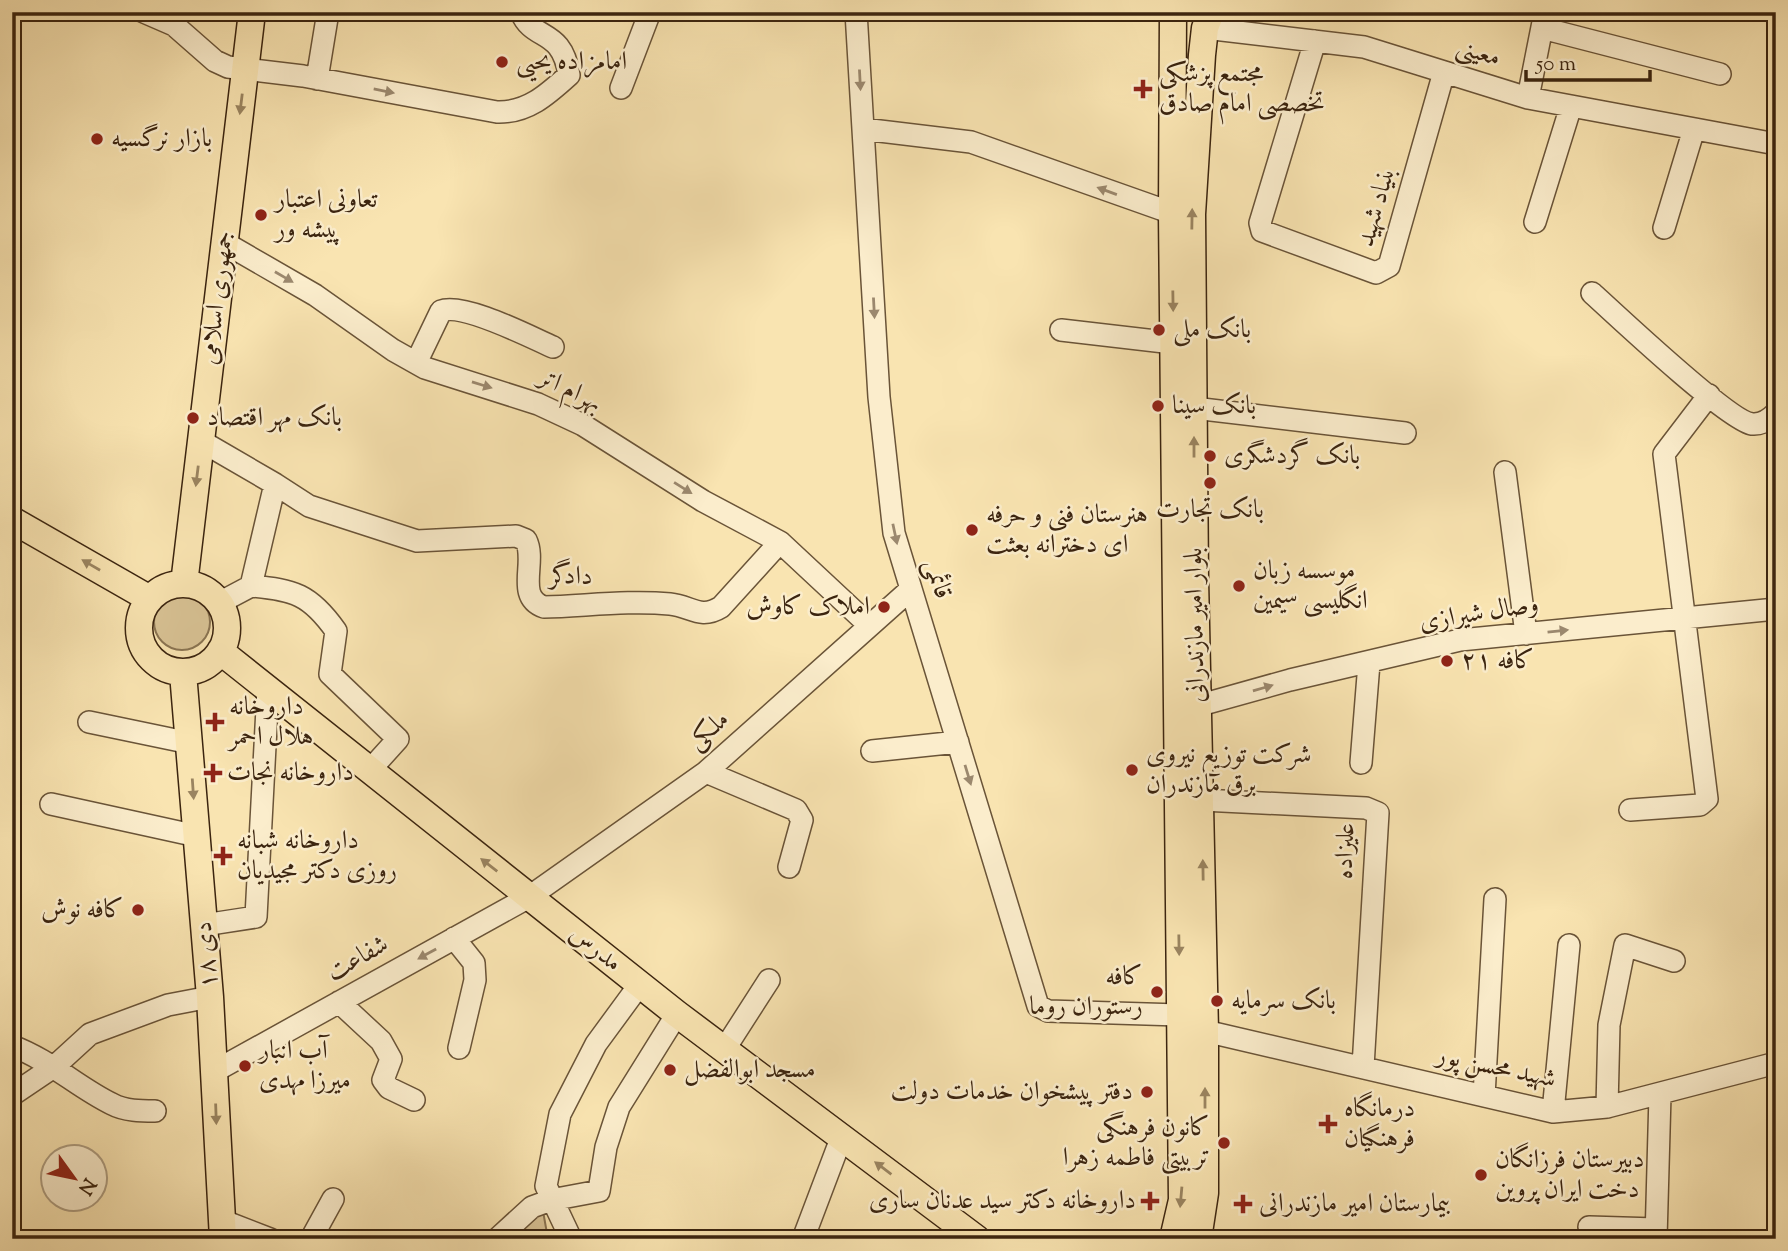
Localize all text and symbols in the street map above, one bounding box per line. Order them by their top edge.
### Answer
street label: معینی [1451,29,1505,77]
scale bar [1526,38,1650,82]
place label: امامزاده یحیی [516,44,627,82]
text: 50 m [1535,50,1576,80]
marker: امامزاده یحیی [494,54,510,70]
place label: مجتمع پزشکی تخصصی امام صادق [1159,56,1325,125]
one-way arrow [855,70,866,92]
marker: مجتمع پزشکی تخصصی امام صادق [1133,79,1153,99]
one-way arrow [373,86,395,97]
one-way arrow [235,94,246,116]
place label: بازار نرگسیه [111,121,212,158]
marker: بازار نرگسیه [89,131,105,147]
street label: بنیاد شهید [1348,163,1406,251]
place label: تعاونی اعتبار پیشه ور [272,182,379,249]
one-way arrow [1097,185,1118,196]
marker: تعاونی اعتبار پیشه ور [253,207,269,223]
one-way arrow [1187,208,1198,230]
street label: جمهوری اسلامی [191,229,245,367]
one-way arrow [274,271,293,283]
one-way arrow [1167,290,1178,312]
one-way arrow [868,297,879,319]
place label: بانک ملی [1173,312,1251,349]
marker: بانک ملی [1151,322,1167,338]
street label: بهرام اتر [528,358,608,424]
one-way arrow [472,380,493,390]
place label: بانک سینا [1172,388,1256,425]
marker: بانک سینا [1150,398,1166,414]
place label: بانک مهر اقتصاد [207,400,342,437]
marker: بانک مهر اقتصاد [185,410,201,426]
one-way arrow [1188,435,1200,457]
place label: بانک گردشگری [1224,437,1360,475]
marker: بانک گردشگری [1202,448,1218,464]
one-way arrow [191,465,202,487]
marker: بانک تجارت [1202,475,1218,491]
one-way arrow [673,482,693,495]
place label: بانک تجارت [1156,492,1264,529]
place label: هنرستان فنی و حرفه ای دخترانه بعثت [986,497,1148,564]
marker: هنرستان فنی و حرفه ای دخترانه بعثت [964,522,980,538]
one-way arrow [890,523,901,545]
street label: بلوار امیر مازندرانی [1176,547,1216,703]
place label: موسسه زبان انگلیسی سیمین [1253,553,1368,620]
street label: قائمی [913,554,961,604]
street label: دادگر [546,557,593,596]
one-way arrow [81,559,101,571]
marker: موسسه زبان انگلیسی سیمین [1231,578,1247,594]
street label: وصال شیرازی [1417,586,1541,642]
place label: املاک کاوش [746,589,870,626]
marker: املاک کاوش [876,599,892,615]
one-way arrow [1547,625,1569,636]
place label: کافه ۲۱ [1461,643,1535,680]
marker: کافه ۲۱ [1439,653,1455,669]
one-way arrow [1252,682,1274,693]
place label: داروخانه هلال احمر [226,689,313,756]
street label: ملکی [680,702,738,760]
marker: داروخانه هلال احمر [207,714,223,730]
place label: شرکت توزیع نیروی برق مازندران [1146,737,1311,804]
place label: داروخانه نجات [227,755,354,792]
marker: شرکت توزیع نیروی برق مازندران [1124,762,1140,778]
marker: داروخانه نجات [205,765,221,781]
one-way arrow [963,765,974,786]
one-way arrow [188,779,199,801]
street label: علیزاده [1327,822,1365,880]
place label: داروخانه شبانه روزی دکتر مجیدیان [237,823,397,890]
marker: داروخانه شبانه روزی دکتر مجیدیان [215,848,231,864]
one-way arrow [481,858,498,873]
one-way arrow [1197,859,1209,881]
place label: کافه نوش [41,892,124,929]
marker: کافه نوش [130,902,146,918]
street label: مدرس [561,916,629,982]
street label: ۱۸ دی [186,920,228,990]
street label: شفاعت [320,927,396,991]
one-way arrow [1173,934,1184,956]
one-way arrow [416,947,436,959]
place label: کافه رستوران روما [1029,959,1143,1026]
place label: بانک سرمایه [1231,983,1336,1020]
marker: کافه رستوران روما [1149,984,1165,1000]
marker: بانک سرمایه [1209,993,1225,1009]
place label: آب انبار میرزا مهدی [256,1033,351,1100]
street label: شهید محسن پور [1430,1037,1559,1099]
place label: مسجد ابوالفضل [684,1052,816,1089]
marker: آب انبار میرزا مهدی [237,1058,253,1074]
marker: مسجد ابوالفضل [662,1062,678,1078]
place label: دفتر پیشخوان خدمات دولت [890,1074,1133,1111]
marker: دفتر پیشخوان خدمات دولت [1139,1084,1155,1100]
one-way arrow [1199,1086,1211,1108]
place label: درمانگاه فرهنگیان [1344,1091,1415,1158]
one-way arrow [211,1103,222,1125]
place label: کانون فرهنگی تربیتی فاطمه زهرا [1063,1110,1210,1177]
marker: درمانگاه فرهنگیان [1318,1114,1338,1134]
marker: کانون فرهنگی تربیتی فاطمه زهرا [1216,1135,1232,1151]
north arrow [38,1142,108,1212]
place label: دبیرستان فرزانگان دخت ایران پروین [1495,1142,1644,1209]
one-way arrow [875,1160,893,1175]
marker: دبیرستان فرزانگان دخت ایران پروین [1473,1167,1489,1183]
text: N [71,1172,102,1200]
place label: داروخانه دکتر سید عدنان ساری [869,1183,1136,1220]
one-way arrow [1175,1186,1186,1208]
place label: بیمارستان امیر مازندرانی [1259,1186,1450,1223]
marker: داروخانه دکتر سید عدنان ساری [1142,1193,1158,1209]
marker: بیمارستان امیر مازندرانی [1233,1194,1253,1214]

